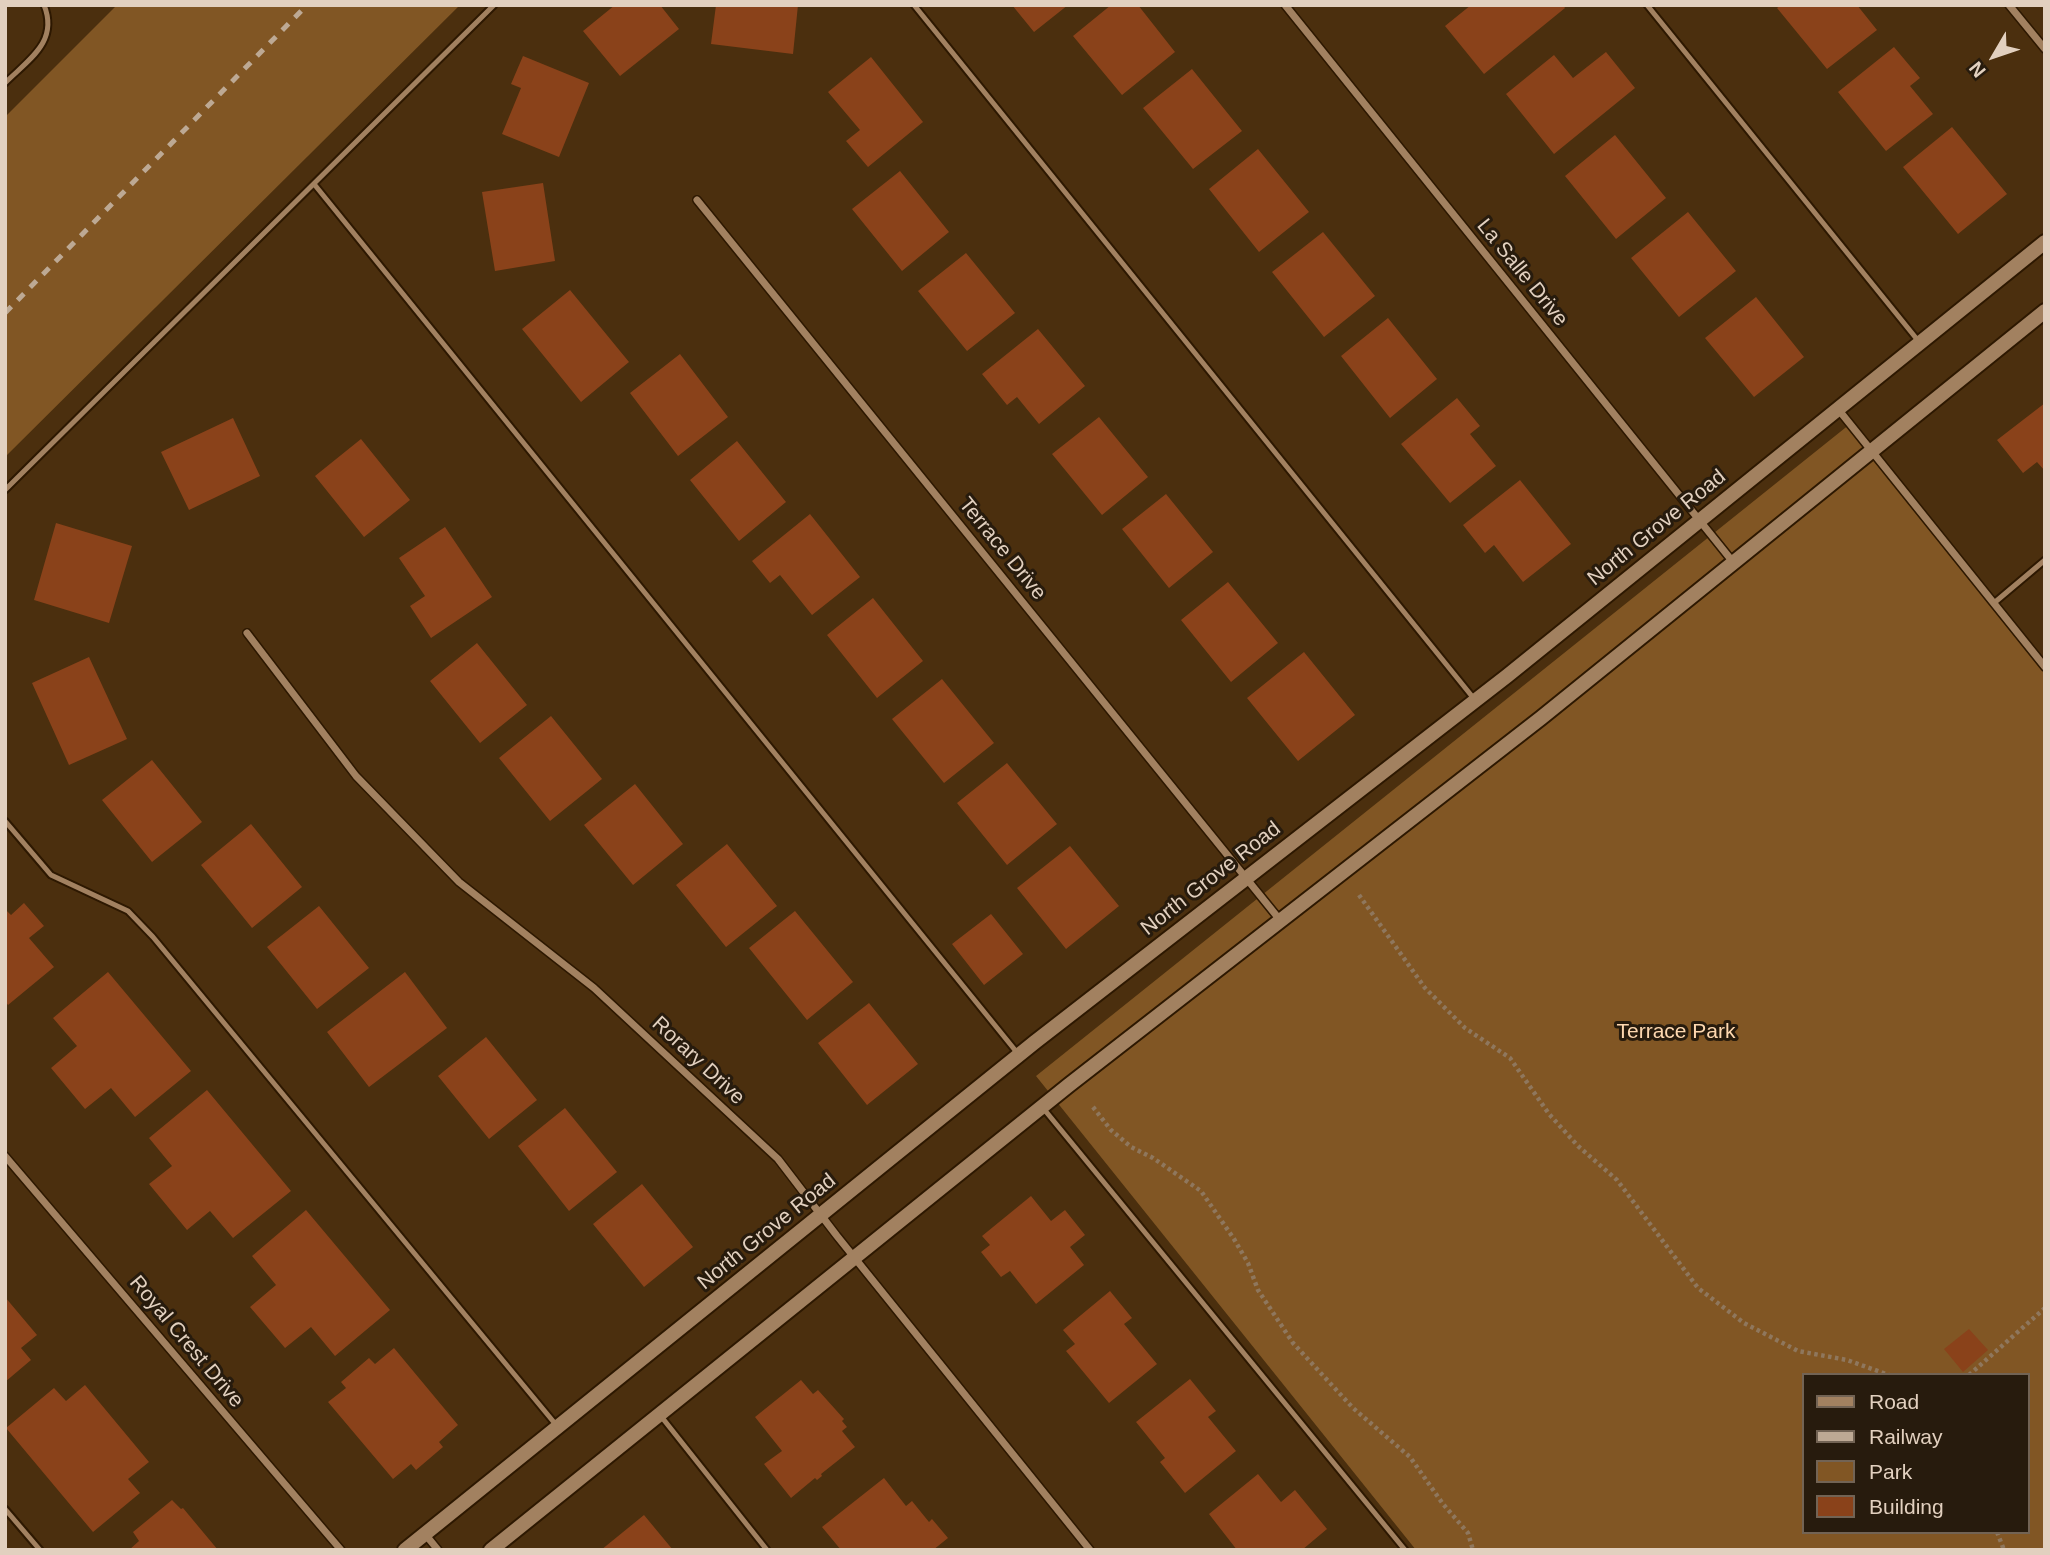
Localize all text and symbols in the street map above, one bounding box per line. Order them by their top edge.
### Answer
north arrow [1959,21,2029,91]
text: N [1965,58,1990,81]
street label: La Salle Drive [1471,214,1573,332]
street label: North Grove Road [1583,465,1731,591]
street label: Terrace Drive [953,493,1051,605]
street label: North Grove Road [1136,817,1286,941]
street label: Rorary Drive [646,1012,750,1110]
park label: Terrace Park [1616,1019,1736,1045]
street label: North Grove Road [693,1169,841,1295]
street label: Royal Crest Drive [123,1271,249,1413]
legend [1801,1373,2029,1534]
text: Road [1869,1390,1919,1413]
text: Railway [1869,1425,1943,1448]
text: Park [1869,1460,1912,1483]
text: Building [1869,1495,1944,1518]

